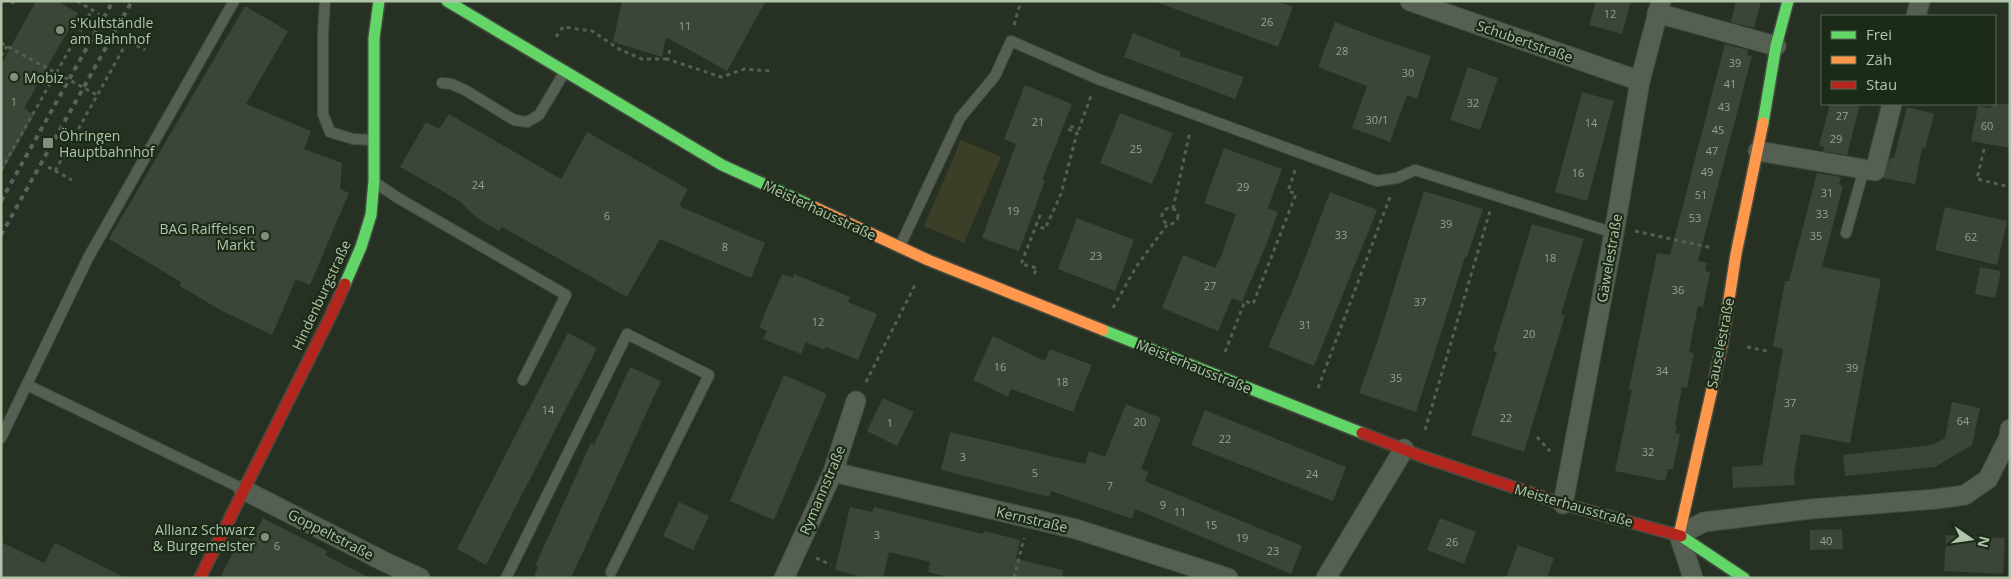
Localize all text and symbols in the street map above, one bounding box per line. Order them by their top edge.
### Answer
house number: 12 [1604,6,1616,21]
place label: s'Kultständle am Bahnhof [70,13,154,48]
house number: 26 [1261,14,1273,29]
legend [1821,15,1996,105]
street label: Schubertstraße [1474,16,1576,66]
house number: 11 [679,18,691,33]
marker: s'Kultständle am Bahnhof [54,24,66,36]
text: Frei [1866,24,1892,44]
house number: 28 [1336,43,1348,58]
text: Zäh [1866,49,1892,69]
house number: 39 [1729,55,1741,70]
house number: 30 [1402,65,1414,80]
place label: Mobiz [24,68,64,87]
marker: Mobiz [8,71,20,83]
text: Stau [1866,74,1897,94]
house number: 41 [1724,76,1736,91]
house number: 1 [11,94,17,109]
house number: 32 [1467,95,1479,110]
house number: 43 [1718,99,1730,114]
house number: 27 [1836,108,1848,123]
house number: 30/1 [1366,112,1388,127]
house number: 21 [1032,114,1044,129]
house number: 14 [1585,115,1598,130]
house number: 60 [1981,118,1993,133]
house number: 45 [1712,122,1724,137]
place label: Öhringen Hauptbahnhof [59,126,156,161]
house number: 29 [1830,131,1842,146]
marker: Öhringen Hauptbahnhof [41,136,55,150]
house number: 25 [1130,141,1142,156]
house number: 47 [1706,143,1718,158]
house number: 49 [1701,164,1713,179]
house number: 16 [1572,165,1584,180]
street label: Meisterhausstraße [760,175,880,245]
house number: 24 [472,177,485,192]
house number: 29 [1237,179,1249,194]
house number: 31 [1821,185,1833,200]
house number: 51 [1695,187,1707,202]
house number: 19 [1007,203,1019,218]
house number: 33 [1816,206,1828,221]
house number: 6 [604,208,610,223]
house number: 53 [1689,210,1701,225]
street label: Gäwelestraße [1592,212,1626,304]
house number: 39 [1440,216,1452,231]
place label: BAG Raiffeisen Markt [159,219,255,254]
house number: 33 [1335,227,1347,242]
house number: 35 [1810,228,1822,243]
house number: 62 [1965,229,1977,244]
marker: BAG Raiffeisen Markt [259,230,271,242]
street label: Hindenburgstraße [287,237,355,353]
house number: 8 [722,239,728,254]
house number: 23 [1090,248,1102,263]
house number: 18 [1544,250,1556,265]
house number: 27 [1204,278,1216,293]
house number: 36 [1672,282,1684,297]
house number: 37 [1414,294,1426,309]
street label: Sauselestraße [1702,296,1738,390]
house number: 12 [812,314,824,329]
house number: 31 [1299,317,1311,332]
house number: 20 [1523,326,1535,341]
street label: Meisterhausstraße [1134,334,1255,398]
house number: 16 [994,359,1006,374]
house number: 39 [1846,360,1858,375]
house number: 34 [1656,363,1669,378]
house number: 35 [1390,370,1402,385]
house number: 18 [1056,374,1068,389]
house number: 37 [1784,395,1796,410]
house number: 14 [542,402,555,417]
house number: 22 [1500,410,1512,425]
house number: 64 [1957,413,1970,428]
house number: 20 [1134,414,1146,429]
house number: 1 [887,415,893,430]
house number: 22 [1219,431,1231,446]
street label: Rymannstraße [795,442,849,538]
house number: 32 [1642,444,1654,459]
house number: 3 [960,449,966,464]
house number: 5 [1032,465,1038,480]
house number: 24 [1306,466,1319,481]
house number: 7 [1107,478,1113,493]
street label: Meisterhausstraße [1512,479,1636,531]
house number: 9 [1160,497,1166,512]
street label: Kernstraße [995,502,1070,536]
street label: Goppeltstraße [285,504,377,564]
house number: 11 [1174,504,1186,519]
north arrow [1946,514,1996,564]
house number: 15 [1205,517,1217,532]
place label: Allianz Schwarz & Burgemeister [153,520,255,555]
house number: 3 [874,527,880,542]
house number: 19 [1236,530,1248,545]
marker: Allianz Schwarz & Burgemeister [259,531,271,543]
house number: 40 [1820,533,1832,548]
house number: 26 [1446,534,1458,549]
text: N [1974,534,1995,550]
house number: 6 [274,538,280,553]
house number: 23 [1267,543,1279,558]

